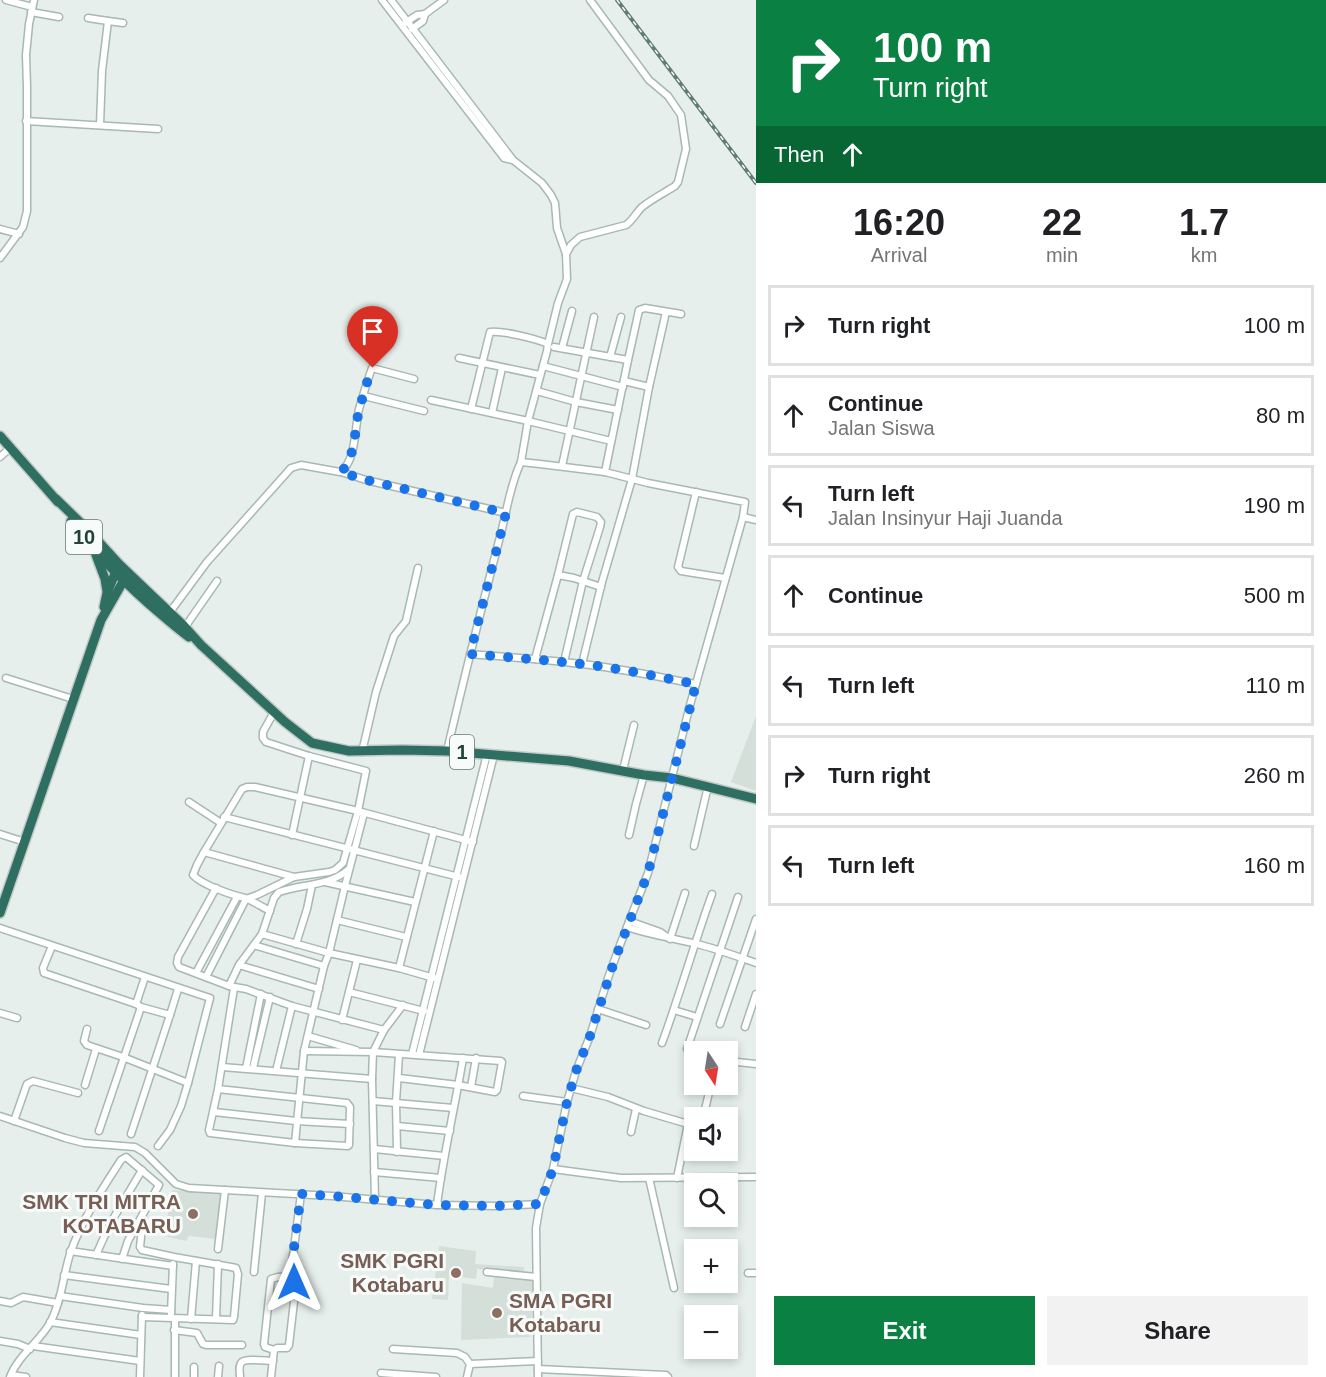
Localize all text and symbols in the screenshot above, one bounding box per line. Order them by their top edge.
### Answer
icon: right [774,24,852,102]
text: 100 m [873,24,992,71]
text: Turn right [873,73,988,103]
icon: ahead [836,138,869,171]
text: Then [774,142,824,167]
text: 16:20 [853,202,945,243]
text: 22 [1042,202,1082,243]
text: 1.7 [1179,202,1229,243]
text: Arrival [871,244,927,266]
text: min [1046,244,1078,266]
text: km [1191,244,1217,266]
pin [347,306,398,368]
icon: right [777,309,810,342]
text: Turn right [828,313,930,338]
text: 100 m [1244,313,1305,338]
icon: arrive [356,315,389,348]
text: Continue [828,391,923,416]
icon: ahead [777,399,810,432]
text: 80 m [1256,403,1305,428]
text: Jalan Siswa [828,417,935,439]
text: Turn left [828,481,914,506]
icon: left [777,489,810,522]
text: 190 m [1244,493,1305,518]
text: Jalan Insinyur Haji Juanda [828,507,1063,529]
road number: 10 [66,520,102,554]
icon: ahead [777,579,810,612]
text: Continue [828,583,923,608]
text: 500 m [1244,583,1305,608]
icon: left [777,669,810,702]
text: Turn left [828,673,914,698]
text: 110 m [1245,673,1305,698]
road number: 1 [450,735,474,769]
icon: right [777,759,810,792]
text: Turn right [828,763,930,788]
text: 260 m [1244,763,1305,788]
icon: left [777,849,810,882]
text: Turn left [828,853,914,878]
text: 160 m [1244,853,1305,878]
north arrow [684,1041,738,1095]
map controls [684,1041,738,1359]
button: sound [684,1107,738,1161]
button: search [684,1173,738,1227]
place label: SMK TRI MITRA KOTABARU [22,1190,181,1237]
marker: SMK TRI MITRA KOTABARU [186,1207,200,1221]
button: + [684,1239,738,1293]
place label: SMK PGRI Kotabaru [340,1249,444,1296]
position arrow [262,1250,326,1314]
marker: SMK PGRI Kotabaru [449,1266,463,1280]
place label: SMA PGRI Kotabaru [509,1289,612,1336]
button: Exit [774,1296,1035,1365]
button: Share [1047,1296,1308,1365]
button: − [684,1305,738,1359]
marker: SMA PGRI Kotabaru [490,1306,504,1320]

